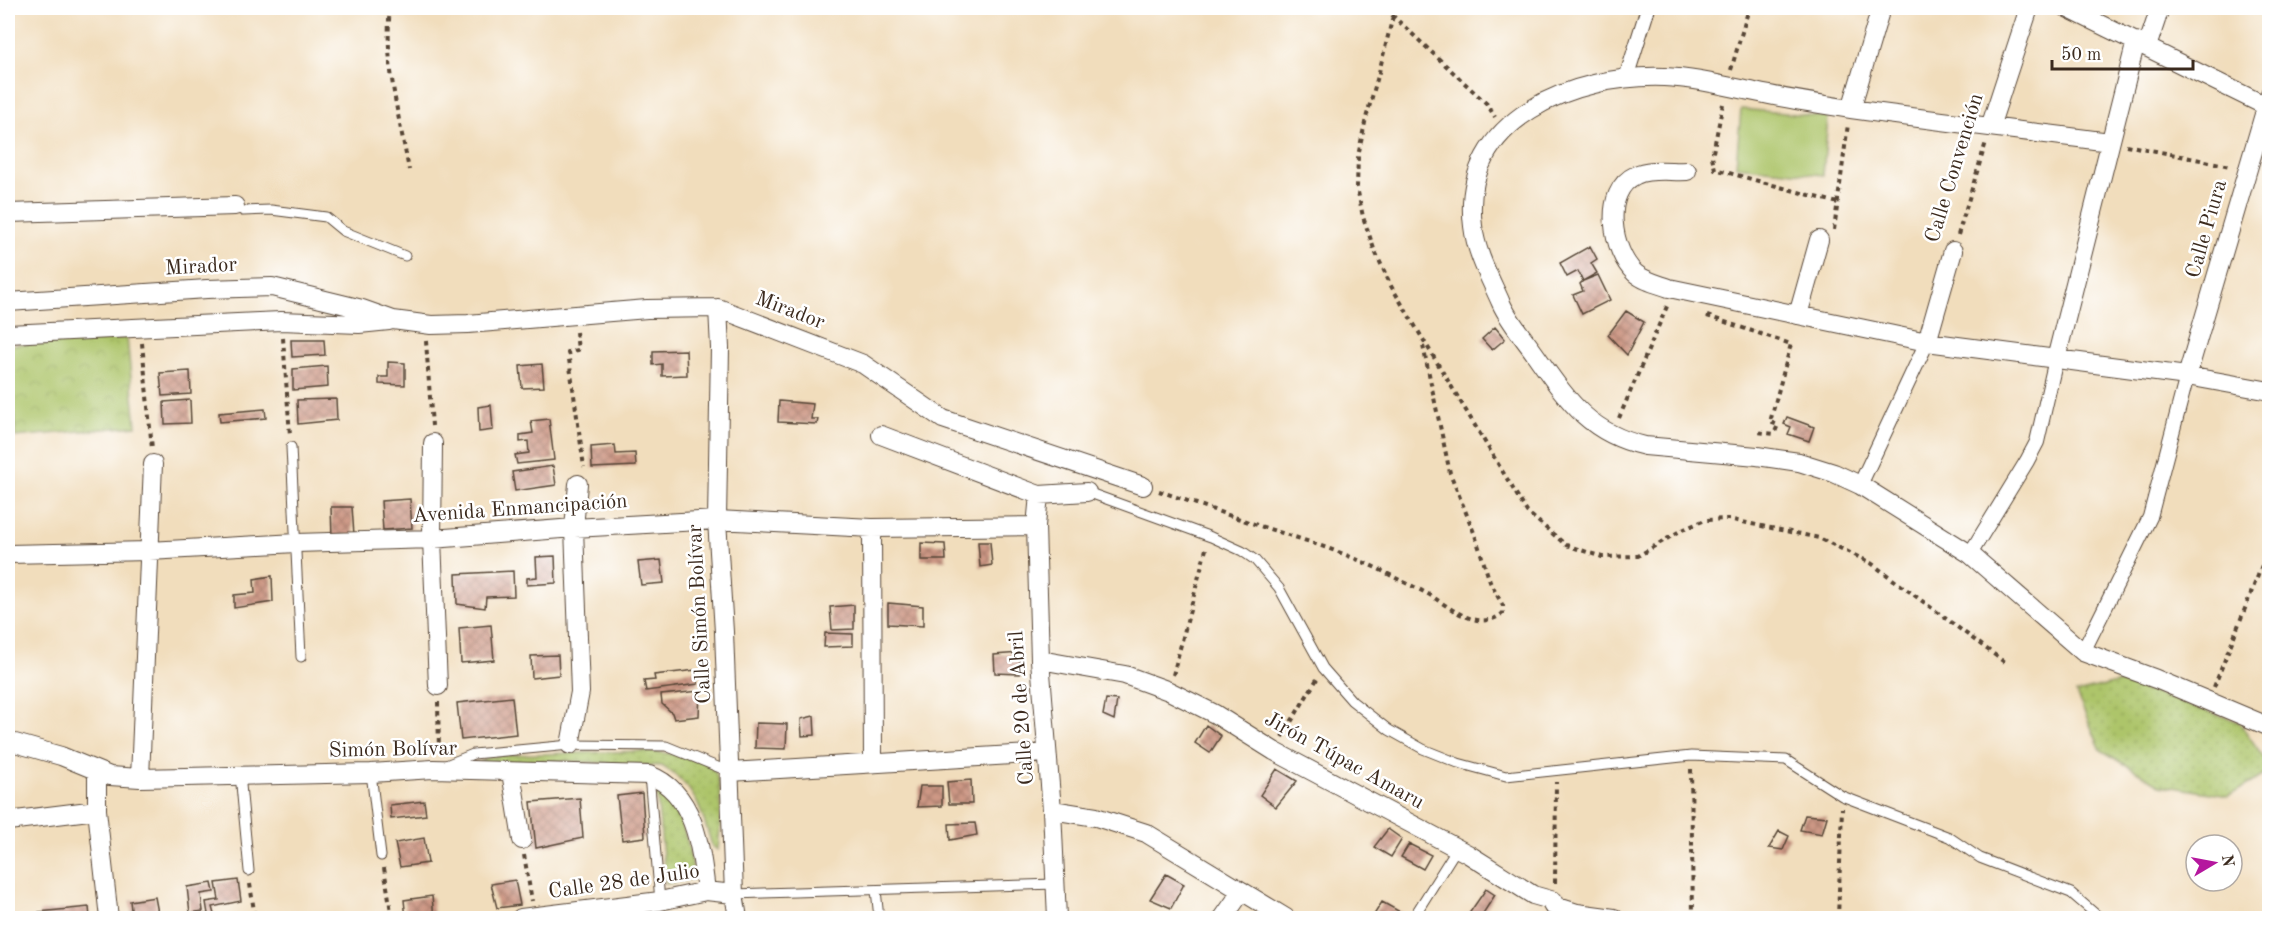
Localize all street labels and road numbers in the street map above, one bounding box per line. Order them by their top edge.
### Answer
street label: Calle Convención [1922,91,1988,245]
street label: Calle Piura [2183,177,2231,281]
street label: Mirador [164,255,238,279]
street label: Mirador [753,288,828,334]
street label: Avenida Enmancipación [412,491,628,527]
street label: Calle Simón Bolívar [685,523,715,704]
street label: Calle 20 de Abril [1006,630,1038,786]
street label: Jirón Túpac Amaru [1261,709,1427,813]
street label: Simón Bolívar [328,738,458,762]
street label: Calle 28 de Julio [547,861,701,903]

